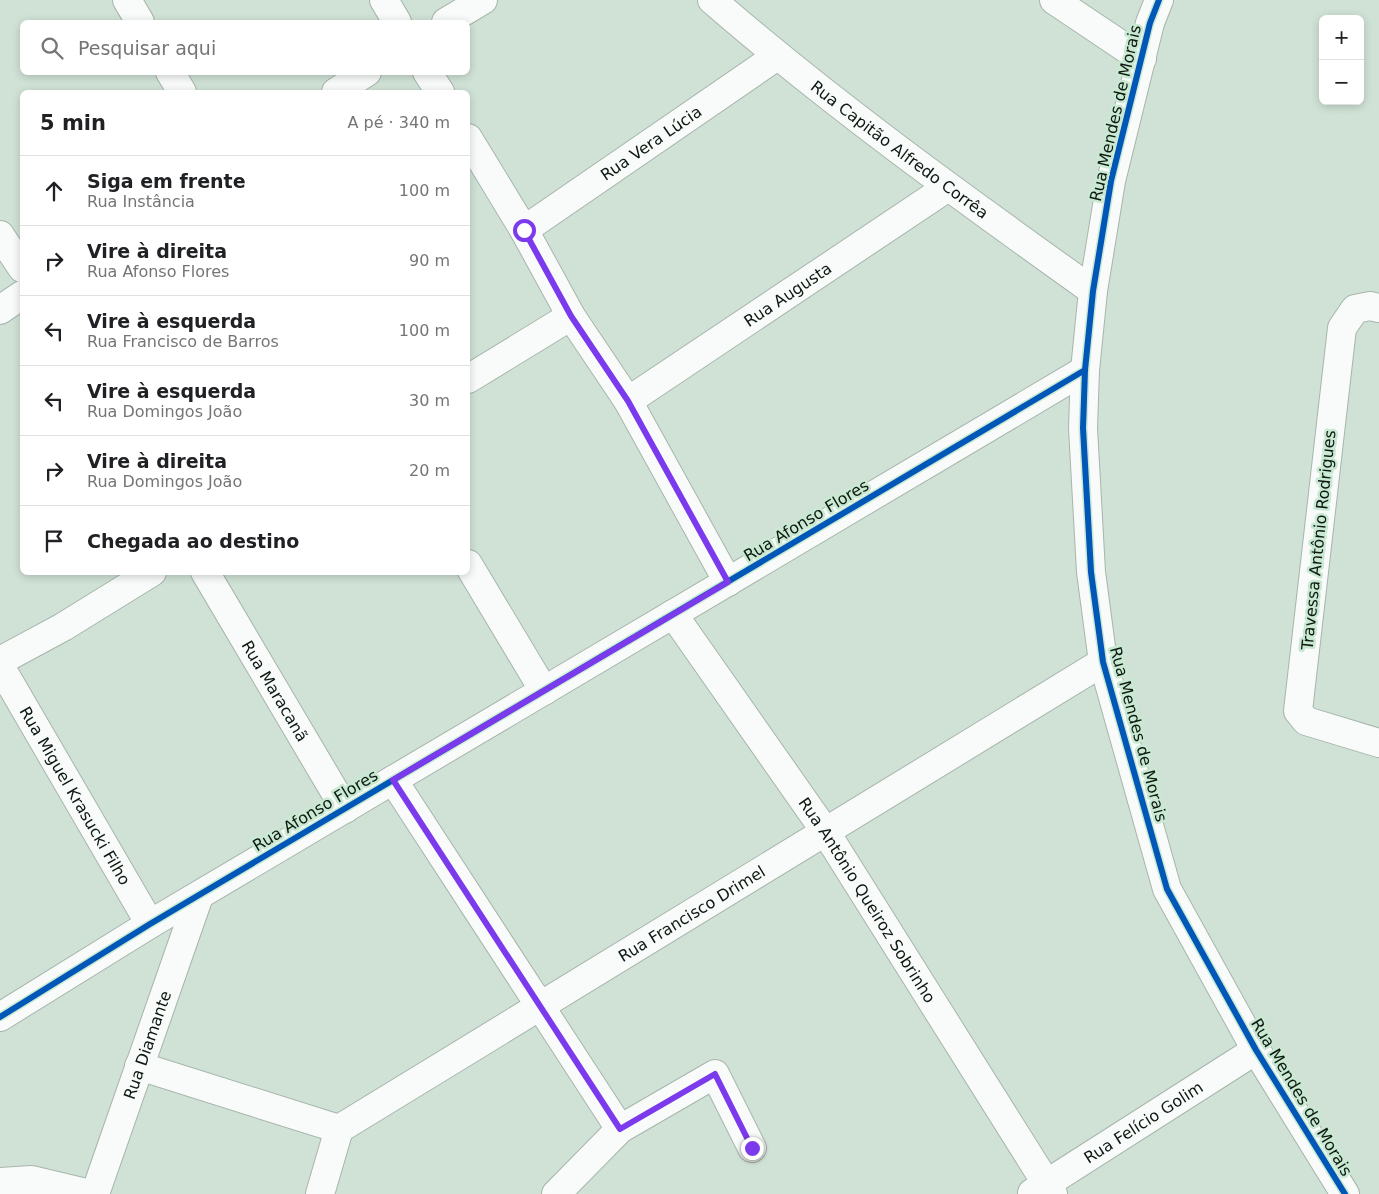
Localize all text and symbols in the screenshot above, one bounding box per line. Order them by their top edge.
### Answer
map controls [1319,15,1364,105]
button: + [1319,15,1364,60]
search box [20,20,470,75]
street label: Rua Mendes de Morais [1086,23,1145,203]
icon: search [38,34,66,62]
text: Pesquisar aqui [78,37,216,59]
button: − [1319,60,1364,105]
street label: Rua Capitão Alfredo Corrêa [807,77,992,223]
street label: Rua Vera Lúcia [597,102,705,184]
text: 5 min [40,111,106,135]
text: A pé · 340 m [348,113,450,132]
text: Siga em frente [87,170,246,192]
icon: ahead [40,177,68,205]
text: 100 m [399,181,450,200]
text: Rua Instância [87,192,195,211]
route start [513,219,536,242]
text: Vire à direita [87,240,227,262]
icon: right [40,247,68,275]
text: 90 m [409,251,450,270]
street label: Rua Augusta [741,259,835,331]
text: Rua Afonso Flores [87,262,229,281]
text: Vire à esquerda [87,310,256,332]
icon: left [40,317,68,345]
text: 100 m [399,321,450,340]
text: Rua Francisco de Barros [87,332,279,351]
text: Vire à esquerda [87,380,256,402]
icon: left [40,387,68,415]
text: 30 m [409,391,450,410]
text: Rua Domingos João [87,402,242,421]
street label: Travessa Antônio Rodrigues [1297,429,1340,652]
text: Vire à direita [87,450,227,472]
icon: right [40,457,68,485]
text: 20 m [409,461,450,480]
text: Rua Domingos João [87,472,242,491]
street label: Rua Afonso Flores [740,476,872,565]
icon: arrive [40,527,68,555]
text: Chegada ao destino [87,530,299,552]
street label: Rua Maracanã [238,637,312,745]
street label: Rua Mendes de Morais [1106,645,1171,824]
street label: Rua Miguel Krasucki Filho [16,703,134,889]
street label: Rua Afonso Flores [249,766,381,855]
street label: Rua Antônio Queiroz Sobrinho [795,794,940,1007]
street label: Rua Francisco Drimel [615,862,769,966]
street label: Rua Diamante [120,988,175,1102]
street label: Rua Mendes de Morais [1247,1015,1356,1180]
street label: Rua Felício Golim [1081,1077,1207,1167]
route end [741,1137,764,1160]

